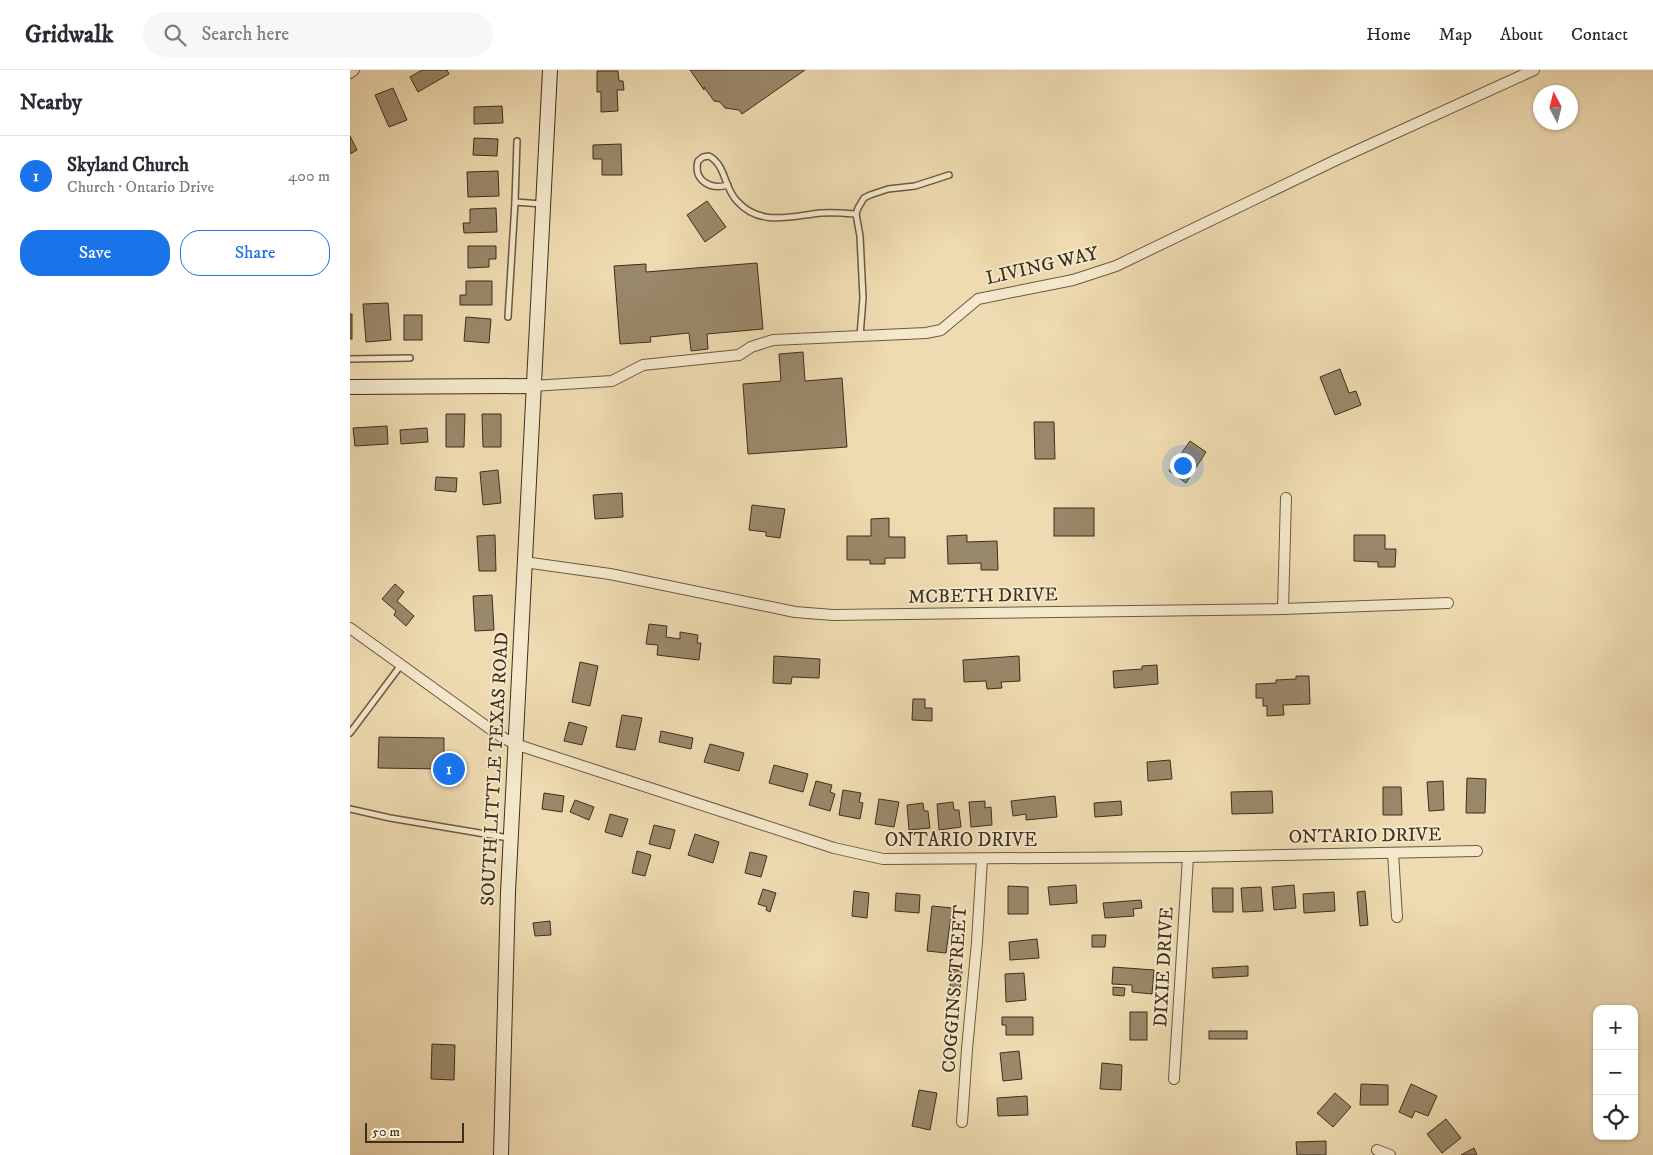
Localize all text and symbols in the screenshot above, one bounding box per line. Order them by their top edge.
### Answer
search box [143,12,493,57]
text: Gridwalk [25,20,113,50]
icon: search [161,21,189,49]
text: Search here [201,23,289,46]
text: Home [1366,24,1411,46]
text: Map [1439,24,1472,46]
text: About [1500,24,1543,46]
text: Contact [1571,24,1628,46]
north arrow [1533,85,1578,130]
text: Nearby [20,90,82,116]
text: Skyland Church [67,154,189,177]
text: 1 [33,166,39,186]
text: 400 m [288,166,330,186]
text: Church · Ontario Drive [67,177,214,197]
button: Save [20,230,170,276]
button: Share [180,230,330,276]
street label: LIVING WAY [984,242,1101,290]
your location [1170,453,1196,479]
street label: MCBETH DRIVE [908,583,1058,609]
street label: SOUTH LITTLE TEXAS ROAD [476,632,514,906]
pin: 1 [433,750,465,788]
street label: ONTARIO DRIVE [1289,823,1441,849]
street label: ONTARIO DRIVE [885,829,1037,852]
street label: COGGINS STREET [938,904,972,1074]
street label: DIXIE DRIVE [1149,906,1179,1028]
map controls [1593,1005,1638,1140]
button: + [1593,1005,1638,1050]
button: − [1593,1050,1638,1095]
button: locate [1593,1095,1638,1140]
scale bar [365,1120,464,1143]
text: 50 m [372,1123,400,1141]

